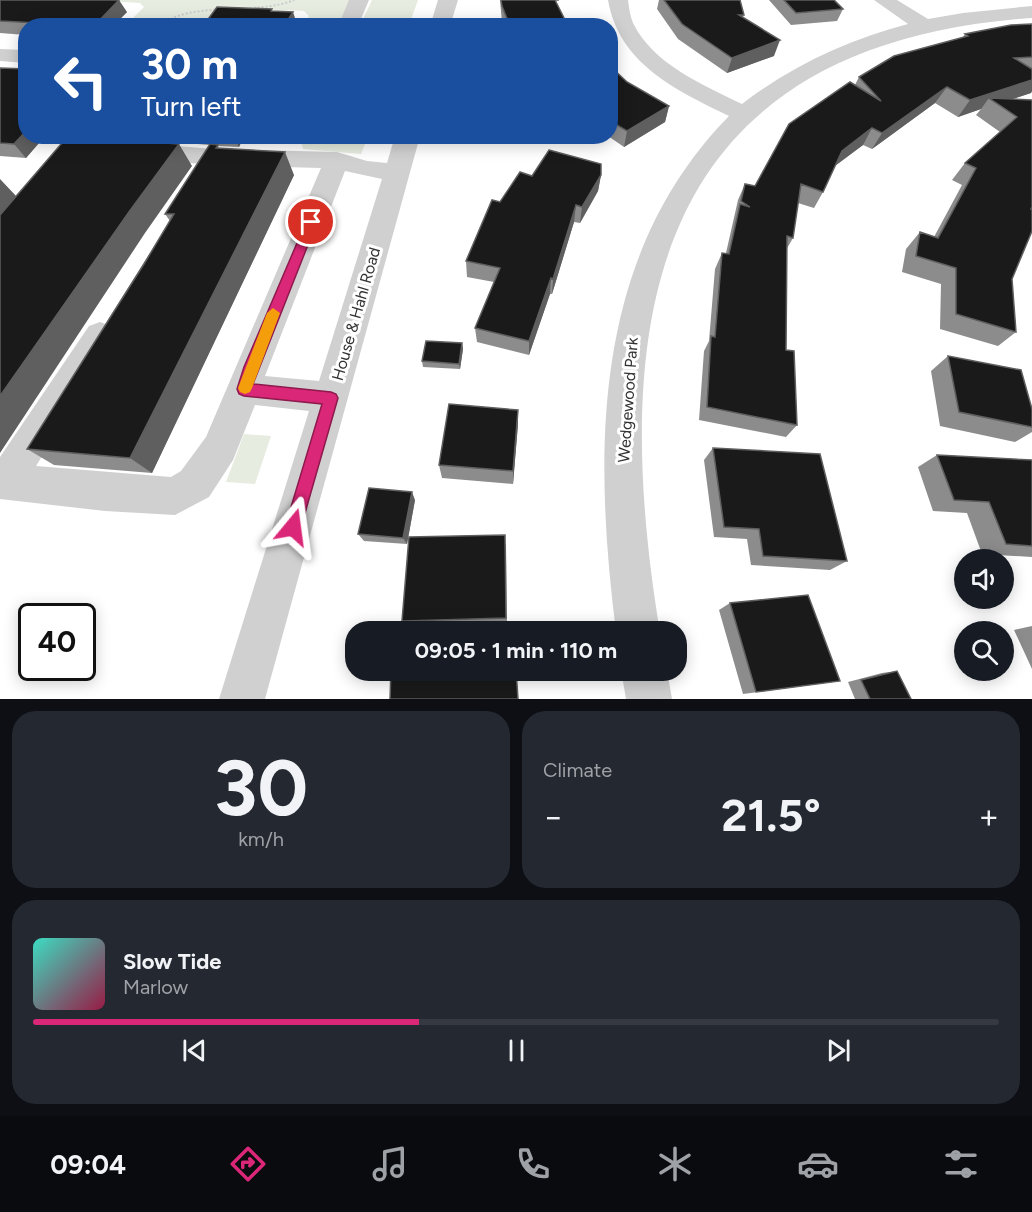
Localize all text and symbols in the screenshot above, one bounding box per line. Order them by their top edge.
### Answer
text: 30 m [141,39,238,90]
icon: left [42,42,120,120]
text: Turn left [141,90,241,123]
pin [285,196,336,247]
icon: arrive [294,205,327,238]
street label: House & Hahl Road [328,245,384,383]
street label: Wedgewood Park [614,337,642,463]
position arrow [261,495,325,559]
map controls [954,549,1014,681]
button: sound [954,549,1014,609]
speed limit sign: 40 [18,603,96,681]
button: search [954,621,1014,681]
text: 09:05 · 1 min · 110 m [415,637,617,664]
text: 30 [214,741,308,835]
text: Climate [543,758,612,782]
text: 21.5° [721,788,821,842]
text: − [543,797,564,836]
text: + [978,797,999,836]
text: km/h [238,827,284,851]
text: Slow Tide [123,948,222,975]
text: Marlow [123,975,188,999]
icon: previous [178,1034,211,1067]
icon: pause [500,1034,533,1067]
icon: next [822,1034,855,1067]
icon: directions [227,1143,269,1185]
icon: music [369,1143,411,1185]
icon: phone [512,1143,554,1185]
icon: climate [654,1143,696,1185]
icon: car [797,1143,839,1185]
icon: filters [940,1143,982,1185]
text: 09:04 [50,1148,126,1181]

